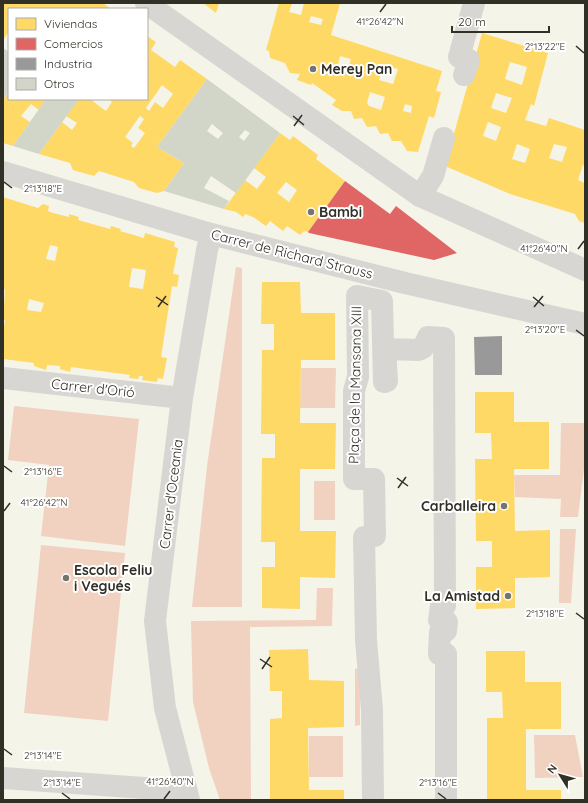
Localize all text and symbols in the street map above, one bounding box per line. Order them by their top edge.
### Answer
legend [8,8,148,100]
scale bar [452,8,549,34]
text: 20 m [458,14,486,29]
text: 41°26'42"N [357,15,404,28]
text: Viviendas [44,16,98,31]
text: Comercios [44,36,103,51]
text: 2°13'22"E [525,40,565,53]
text: Industria [44,56,92,71]
place label: Merey Pan [321,60,392,78]
marker: Merey Pan [308,64,318,74]
text: Otros [44,76,75,91]
text: 2°13'18"E [24,182,62,195]
place label: Bambi [319,203,362,221]
marker: Bambi [306,207,316,217]
street label: Carrer de Richard Strauss [209,225,375,283]
text: 41°26'40"N [520,242,568,255]
street label: Plaça de la Mansana XIII [345,306,365,464]
text: 2°13'20"E [525,323,566,336]
street label: Carrer d'Orió [50,375,136,401]
street label: Carrer d'Oceania [155,438,187,550]
text: 2°13'16"E [24,465,62,478]
text: 41°26'42"N [21,496,68,509]
place label: Carballeira [421,497,496,515]
marker: Carballeira [499,501,509,511]
place label: Escola Feliu i Vegués [74,561,152,595]
marker: Escola Feliu i Vegués [61,573,71,583]
place label: La Amistad [424,587,500,605]
marker: La Amistad [503,591,513,601]
text: 2°13'18"E [526,607,564,620]
text: 2°13'14"E [24,749,62,762]
north arrow [540,755,580,795]
text: N [544,762,560,776]
text: 41°26'40"N [146,775,194,788]
text: 2°13'14"E [43,776,81,789]
text: 2°13'16"E [419,776,457,789]

